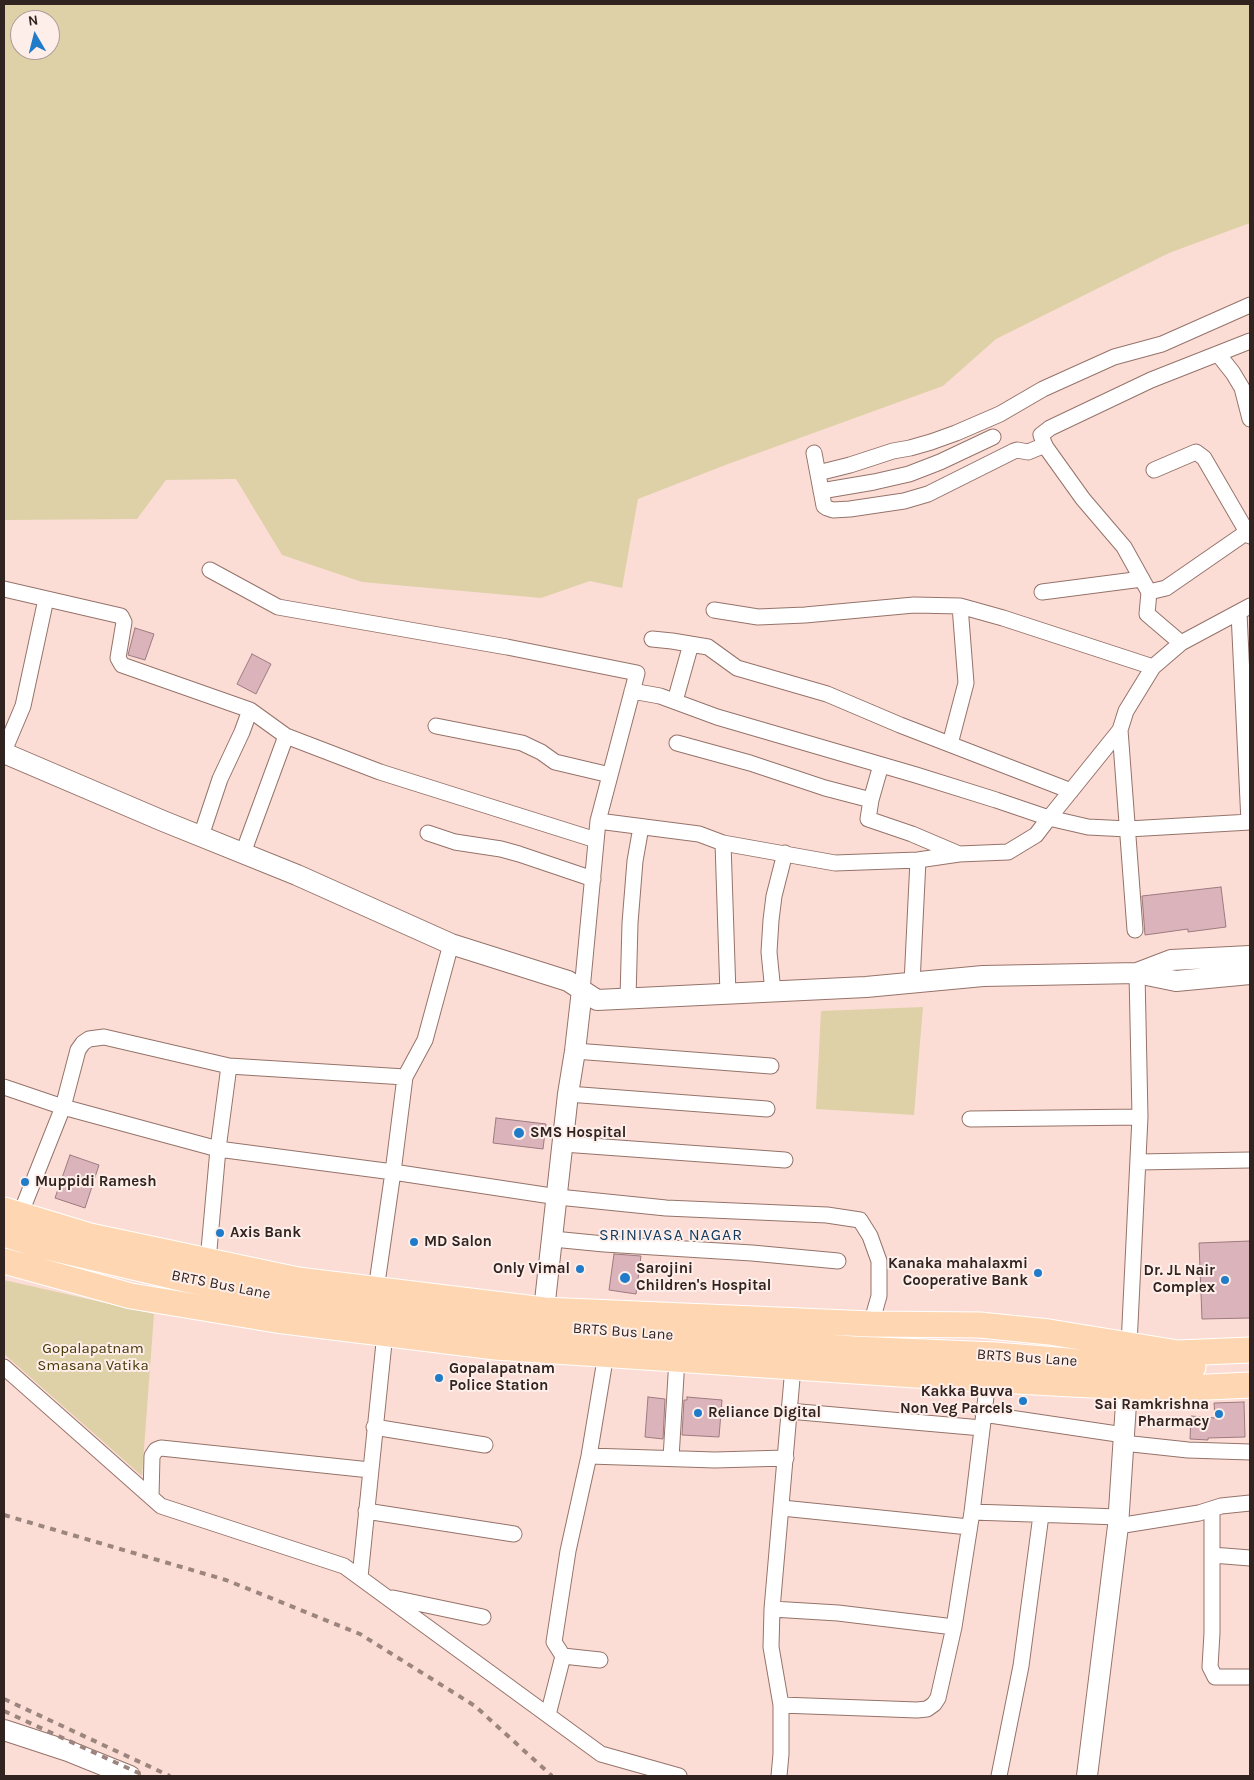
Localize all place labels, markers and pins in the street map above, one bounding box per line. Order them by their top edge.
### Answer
place label: SMS Hospital [530,1124,626,1142]
marker: SMS Hospital [512,1126,526,1140]
place label: Muppidi Ramesh [35,1173,157,1191]
marker: Muppidi Ramesh [19,1176,31,1188]
place label: Axis Bank [230,1224,301,1242]
marker: Axis Bank [214,1227,226,1239]
place label: MD Salon [424,1233,492,1251]
marker: MD Salon [408,1236,420,1248]
place label: Kanaka mahalaxmi Cooperative Bank [888,1255,1028,1290]
place label: Only Vimal [493,1260,570,1278]
place label: Sarojini Children's Hospital [636,1260,771,1295]
place label: Dr. JL Nair Complex [1144,1262,1215,1297]
marker: Only Vimal [574,1263,586,1275]
marker: Kanaka mahalaxmi Cooperative Bank [1032,1267,1044,1279]
marker: Sarojini Children's Hospital [618,1271,632,1285]
marker: Dr. JL Nair Complex [1219,1274,1231,1286]
place label: Gopalapatnam Police Station [449,1360,555,1395]
marker: Gopalapatnam Police Station [433,1372,445,1384]
place label: Kakka Buvva Non Veg Parcels [900,1383,1013,1418]
marker: Kakka Buvva Non Veg Parcels [1017,1395,1029,1407]
place label: Sai Ramkrishna Pharmacy [1094,1396,1209,1431]
place label: Reliance Digital [708,1404,821,1422]
marker: Reliance Digital [692,1407,704,1419]
marker: Sai Ramkrishna Pharmacy [1213,1408,1225,1420]

